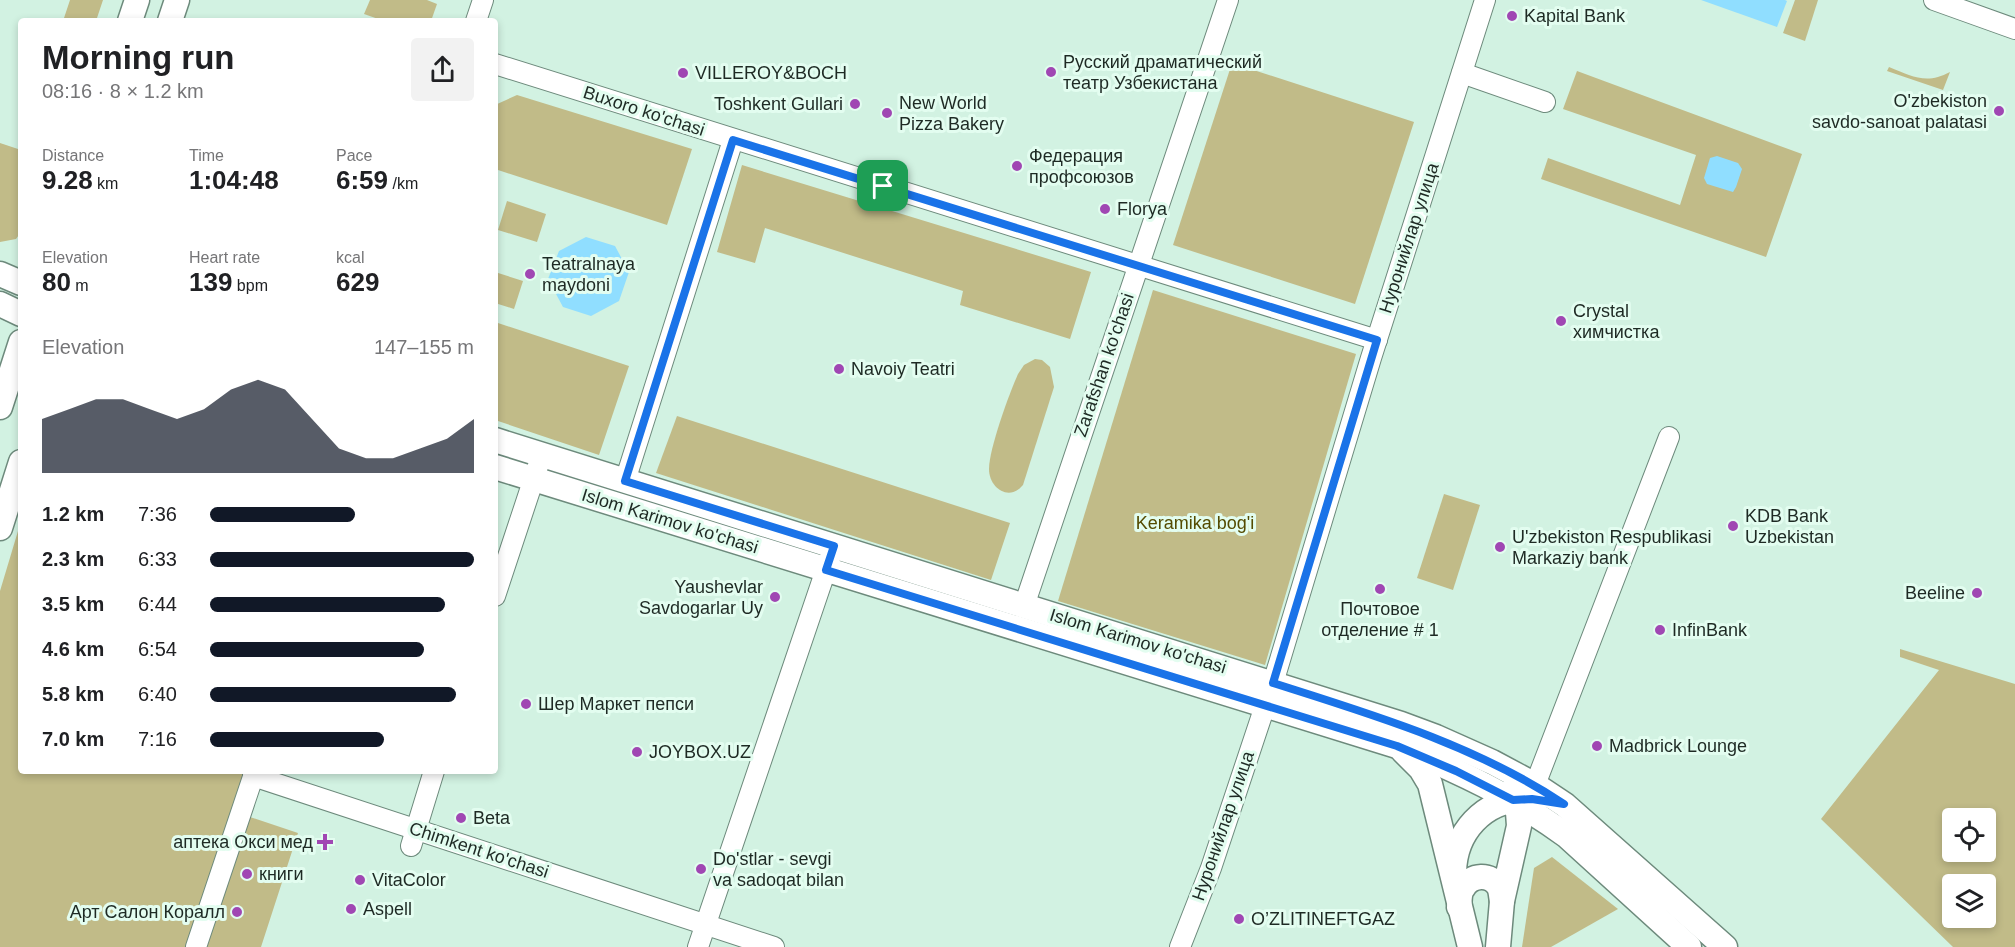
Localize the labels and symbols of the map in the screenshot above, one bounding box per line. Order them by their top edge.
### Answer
place label: Kapital Bank [1524,6,1626,26]
marker: Kapital Bank [1505,9,1519,23]
place label: Русский драматический театр Узбекистана [1063,52,1262,93]
place label: VILLEROY&BOCH [695,63,847,83]
marker: Русский драматический театр Узбекистана [1044,65,1058,79]
marker: VILLEROY&BOCH [676,66,690,80]
street label: Buxoro ko'chasi [581,82,707,140]
place label: O'zbekiston savdo-sanoat palatasi [1812,91,1987,132]
place label: New World Pizza Bakery [899,93,1004,134]
place label: Toshkent Gullari [714,94,843,114]
marker: Toshkent Gullari [848,97,862,111]
marker: O'zbekiston savdo-sanoat palatasi [1992,104,2006,118]
marker: New World Pizza Bakery [880,106,894,120]
place label: Федерация профсоюзов [1029,146,1134,187]
marker: Федерация профсоюзов [1010,159,1024,173]
street label: Нуронийлар улица [1375,159,1443,316]
pin [857,160,908,211]
place label: Florya [1117,199,1168,219]
marker: Florya [1098,202,1112,216]
place label: Teatralnaya maydoni [542,254,636,295]
marker: Teatralnaya maydoni [523,267,537,281]
street label: Zarafshan ko'chasi [1070,291,1138,439]
place label: Crystal химчистка [1573,301,1660,342]
marker: Crystal химчистка [1554,314,1568,328]
place label: Navoiy Teatri [851,359,955,379]
marker: Navoiy Teatri [832,362,846,376]
street label: Islom Karimov ko'chasi [579,485,761,557]
place label: KDB Bank Uzbekistan [1745,506,1834,547]
park label: Keramika bog'i [1136,513,1254,533]
marker: KDB Bank Uzbekistan [1726,519,1740,533]
place label: U'zbekiston Respublikasi Markaziy bank [1512,527,1712,568]
marker: U'zbekiston Respublikasi Markaziy bank [1493,540,1507,554]
place label: Yaushevlar Savdogarlar Uy [639,577,763,618]
marker: Почтовое отделение # 1 [1373,582,1387,596]
place label: Beeline [1905,583,1965,603]
marker: Beeline [1970,586,1984,600]
marker: Yaushevlar Savdogarlar Uy [768,590,782,604]
place label: Почтовое отделение # 1 [1321,599,1439,640]
street label: Islom Karimov ko'chasi [1047,605,1229,677]
place label: InfinBank [1672,620,1748,640]
marker: InfinBank [1653,623,1667,637]
place label: Шер Маркет пепси [538,694,694,714]
marker: Шер Маркет пепси [519,697,533,711]
place label: Madbrick Lounge [1609,736,1747,756]
marker: Madbrick Lounge [1590,739,1604,753]
place label: JOYBOX.UZ [649,742,751,762]
marker: JOYBOX.UZ [630,745,644,759]
street label: Нуронийлар улица [1188,748,1258,903]
place label: Beta [473,808,511,828]
marker: Beta [454,811,468,825]
street label: Chimkent ko'chasi [407,818,551,882]
place label: аптека Окси мед [173,832,313,852]
marker: аптека Окси мед [318,835,332,849]
place label: Do'stlar - sevgi va sadoqat bilan [713,849,844,890]
marker: Do'stlar - sevgi va sadoqat bilan [694,862,708,876]
place label: книги [259,864,304,884]
marker: книги [240,867,254,881]
place label: VitaColor [372,870,446,890]
marker: VitaColor [353,873,367,887]
place label: Aspell [363,899,412,919]
place label: Арт Салон Коралл [70,902,225,922]
marker: Aspell [344,902,358,916]
marker: Арт Салон Коралл [230,905,244,919]
place label: O’ZLITINEFTGAZ [1251,909,1395,929]
marker: O’ZLITINEFTGAZ [1232,912,1246,926]

